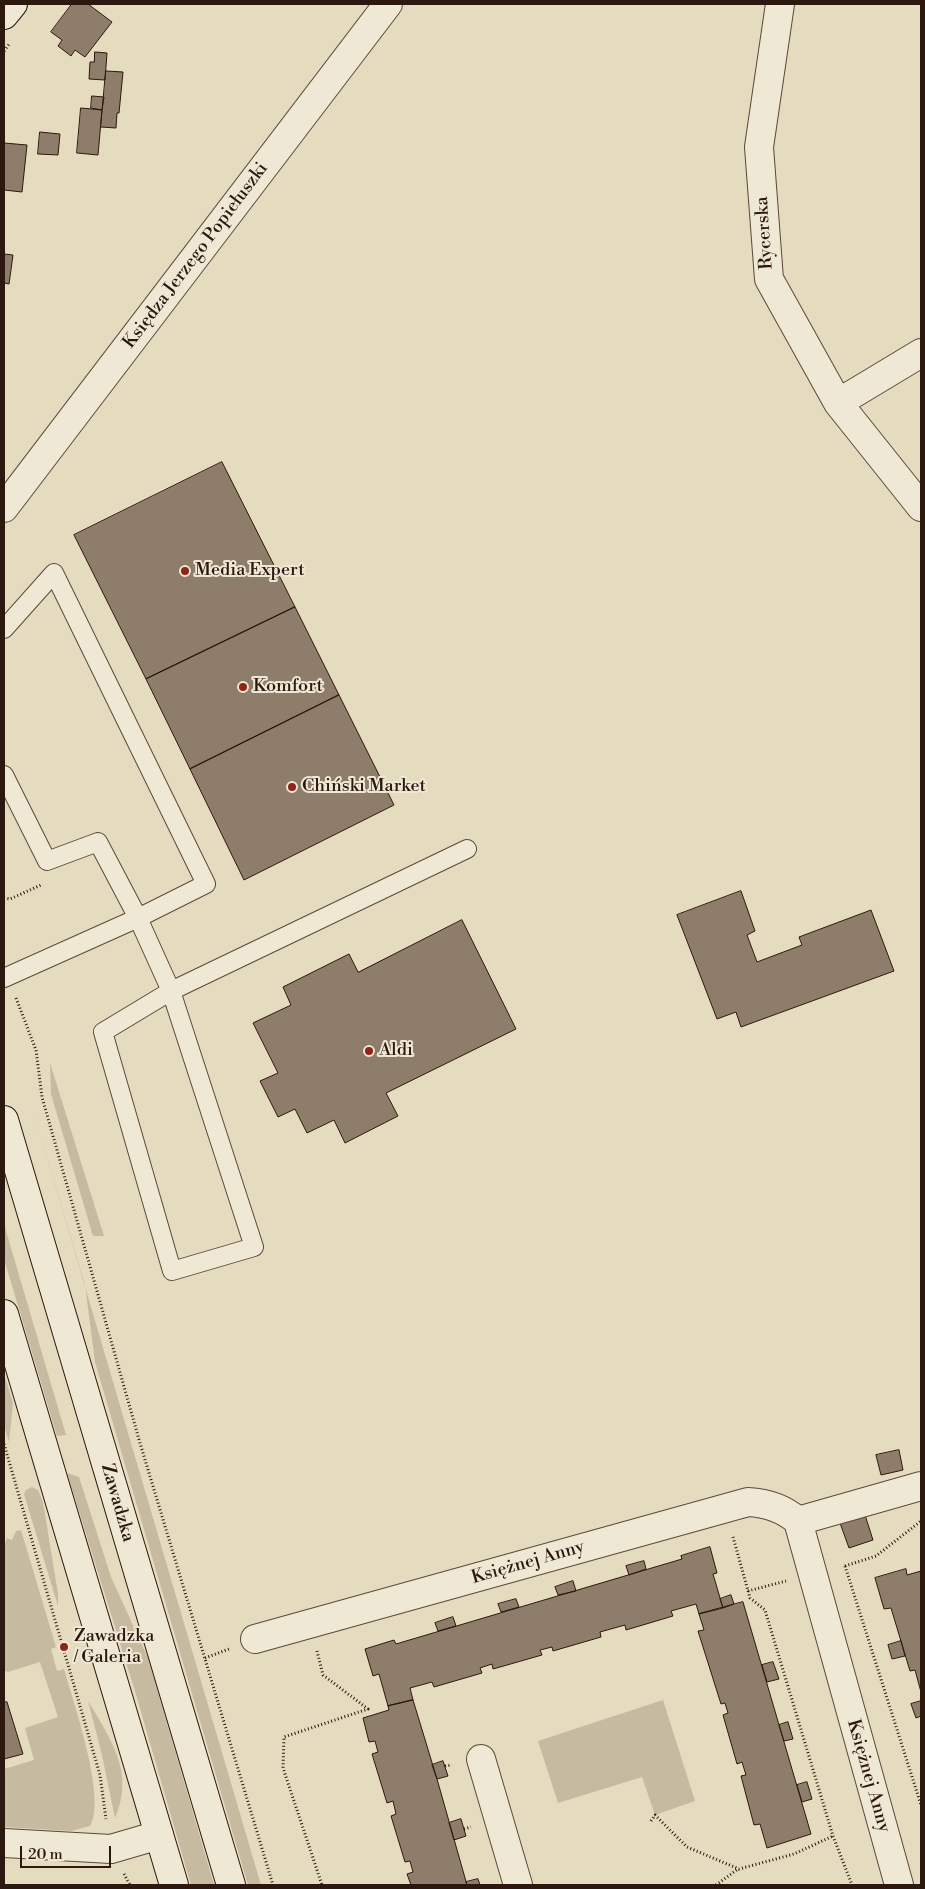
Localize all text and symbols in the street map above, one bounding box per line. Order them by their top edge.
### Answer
street label: Księdza Jerzego Popiełuszki [119,159,273,353]
street label: Rycerska [752,196,778,270]
place label: Media Expert [195,560,305,582]
marker: Media Expert [179,565,191,577]
place label: Komfort [253,676,323,698]
marker: Komfort [237,681,249,693]
place label: Chiński Market [302,776,426,798]
marker: Chiński Market [286,781,298,793]
place label: Aldi [379,1040,413,1062]
marker: Aldi [363,1045,375,1057]
street label: Zawadzka [96,1461,138,1545]
street label: Księżnej Anny [469,1537,587,1589]
place label: Zawadzka / Galeria [74,1626,154,1668]
marker: Zawadzka / Galeria [58,1641,70,1653]
street label: Księżnej Anny [842,1717,894,1835]
scale bar [22,1836,114,1868]
text: 20 m [28,1845,63,1864]

